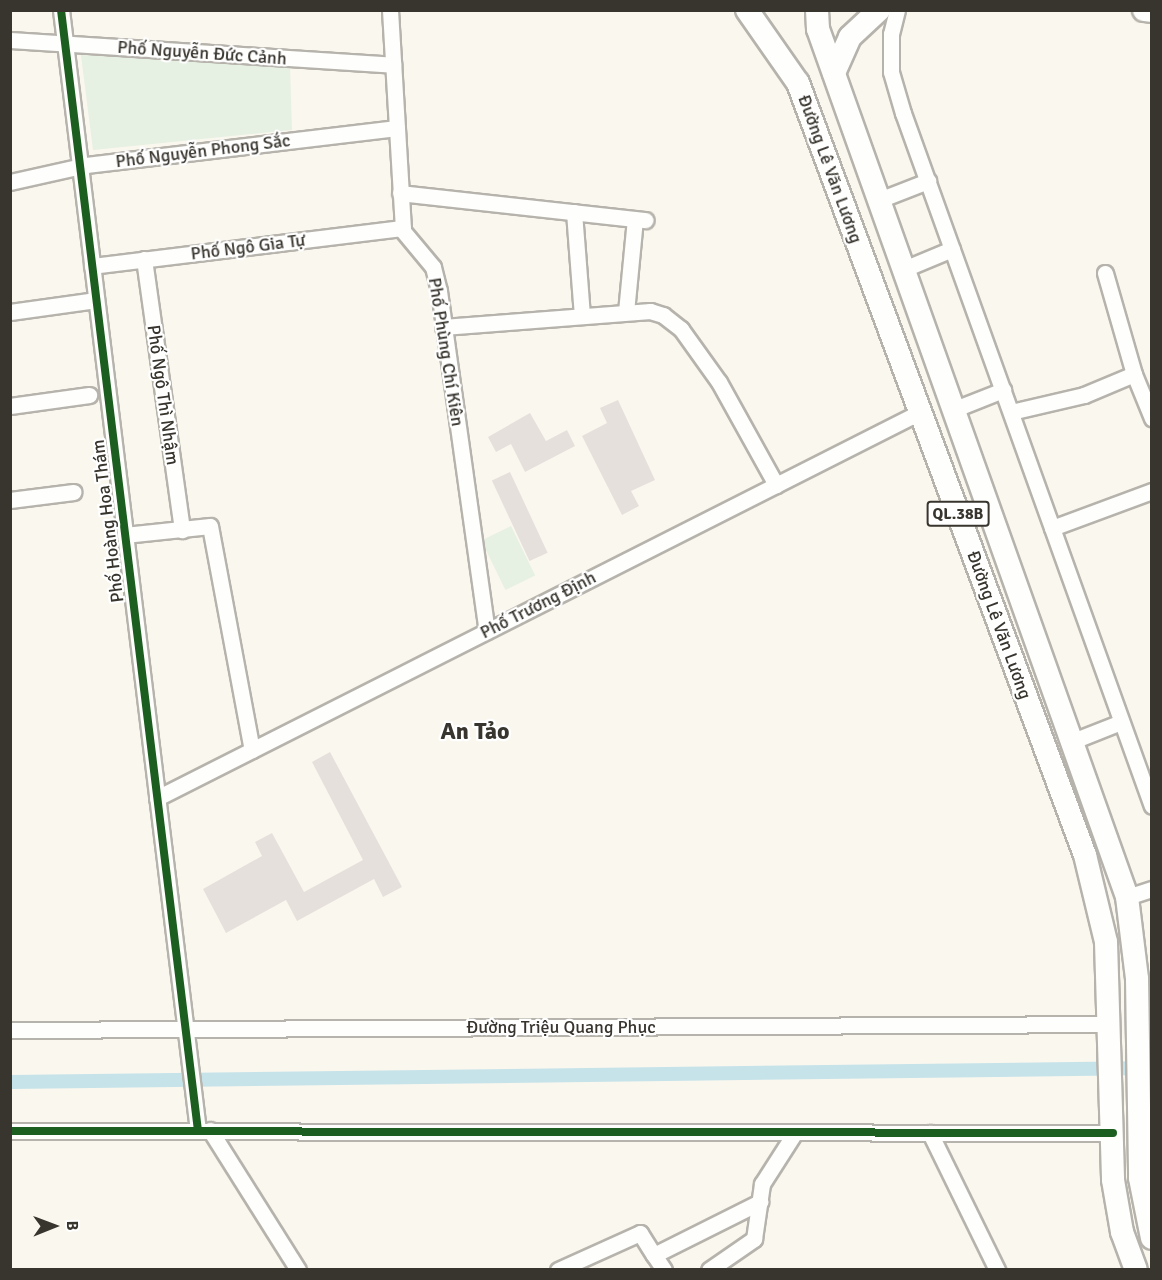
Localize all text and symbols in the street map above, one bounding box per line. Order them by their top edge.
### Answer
street label: Phố Nguyễn Đức Cảnh [117,36,287,70]
street label: Đường Lê Văn Lương [793,92,867,246]
street label: Phố Nguyễn Phong Sắc [114,130,292,172]
street label: Phố Ngô Gia Tự [189,229,307,265]
street label: Phố Phùng Chí Kiên [424,276,468,428]
street label: Phố Ngô Thì Nhậm [142,323,184,467]
street label: Phố Hoàng Hoa Thám [87,438,129,604]
road number: QL.38B [926,501,990,527]
street label: Đường Lê Văn Lương [962,548,1036,702]
street label: Phố Trương Định [477,567,599,643]
district label: An Tảo [441,718,509,746]
street label: Đường Triệu Quang Phục [466,1016,656,1038]
north arrow [24,1196,84,1256]
text: B [62,1221,82,1231]

